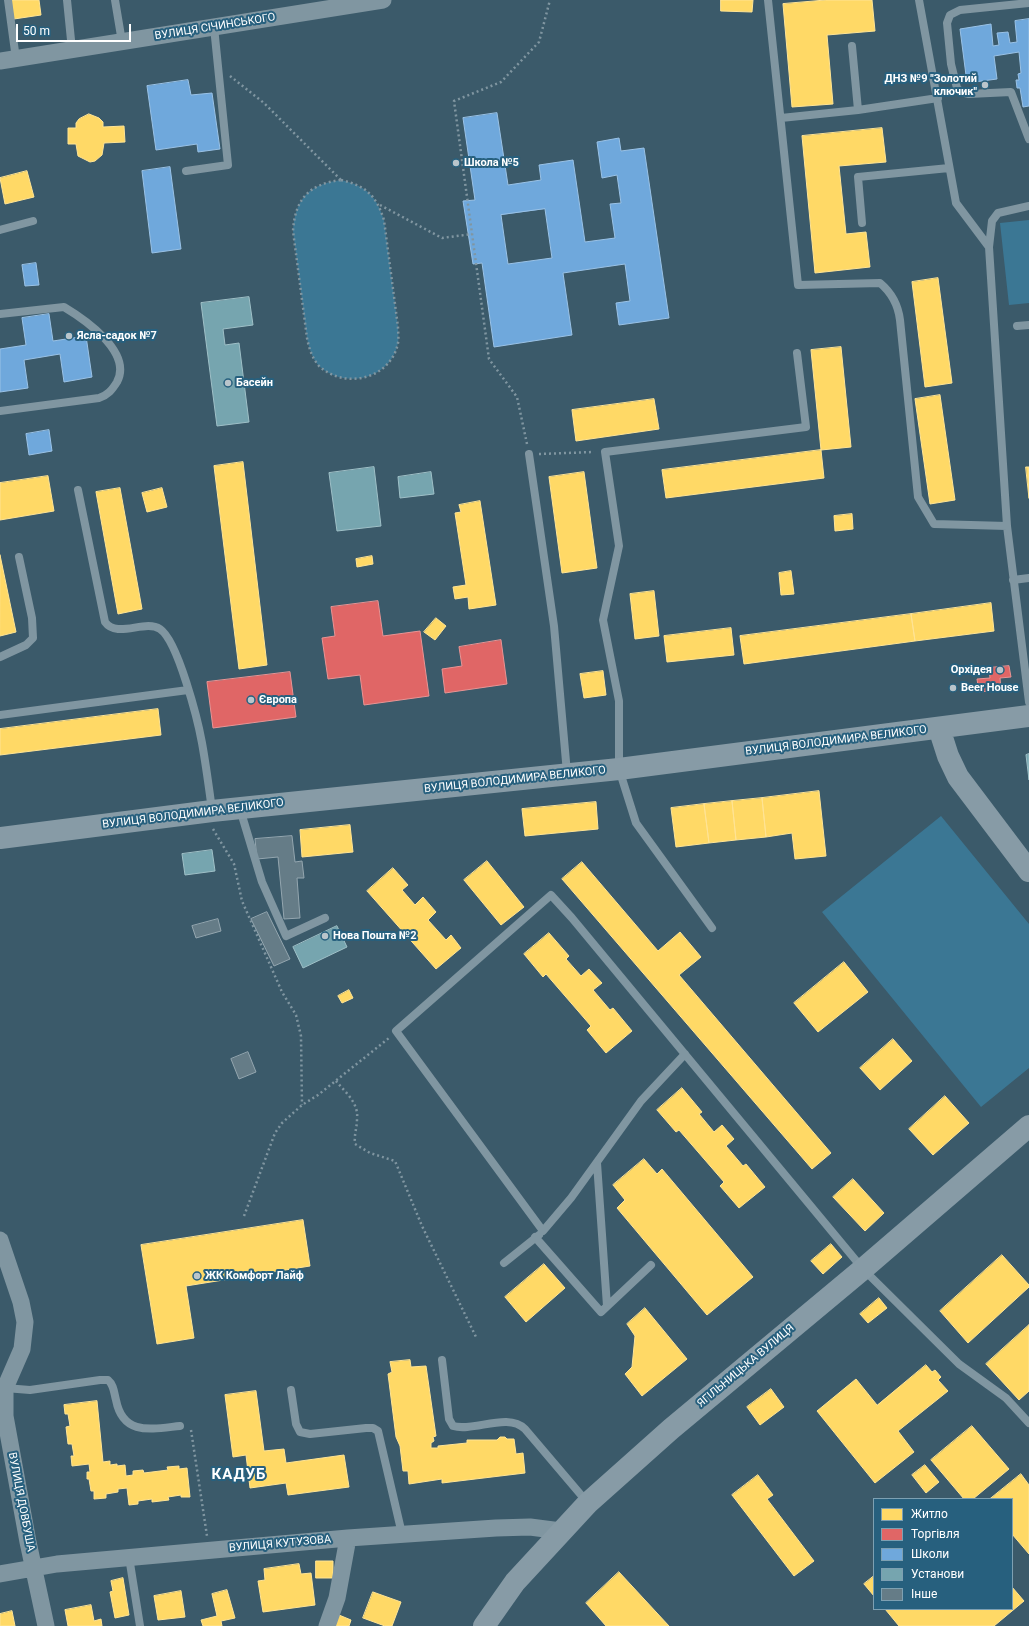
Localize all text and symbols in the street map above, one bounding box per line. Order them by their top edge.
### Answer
street label: ВУЛИЦЯ СІЧИНСЬКОГО [154,11,276,43]
scale bar [18,16,133,42]
text: 50 m [23,24,50,38]
place label: ДНЗ №9 "Золотий ключик" [885,72,977,98]
marker: ДНЗ №9 "Золотий ключик" [980,80,990,90]
place label: Школа №5 [464,156,519,170]
marker: Школа №5 [451,158,461,168]
place label: Ясла-садок №7 [77,329,157,343]
marker: Ясла-садок №7 [64,331,74,341]
place label: Басейн [236,376,273,390]
marker: Басейн [223,378,233,388]
place label: Орхідея [951,663,992,677]
marker: Орхідея [995,665,1005,675]
place label: Beer House [961,681,1018,695]
marker: Beer House [948,683,958,693]
place label: Європа [259,693,297,707]
marker: Європа [246,695,256,705]
street label: ВУЛИЦЯ ВОЛОДИМИРА ВЕЛИКОГО [745,723,927,759]
street label: ВУЛИЦЯ ВОЛОДИМИРА ВЕЛИКОГО [424,764,606,796]
street label: ВУЛИЦЯ ВОЛОДИМИРА ВЕЛИКОГО [102,796,284,832]
place label: Нова Пошта №2 [333,929,417,943]
marker: Нова Пошта №2 [320,931,330,941]
place label: ЖК Комфорт Лайф [205,1269,304,1283]
marker: ЖК Комфорт Лайф [192,1271,202,1281]
street label: ЯГІЛЬНИЦЬКА ВУЛИЦЯ [695,1322,797,1410]
street label: ВУЛИЦЯ ДОВБУША [5,1451,37,1553]
district label: КАДУБ [212,1466,266,1484]
legend [873,1498,1013,1610]
text: Житло [911,1507,948,1521]
text: Торгівля [911,1527,960,1541]
street label: ВУЛИЦЯ КУТУЗОВА [228,1533,332,1555]
text: Школи [911,1547,949,1561]
text: Установи [911,1567,964,1581]
text: Інше [911,1587,937,1601]

